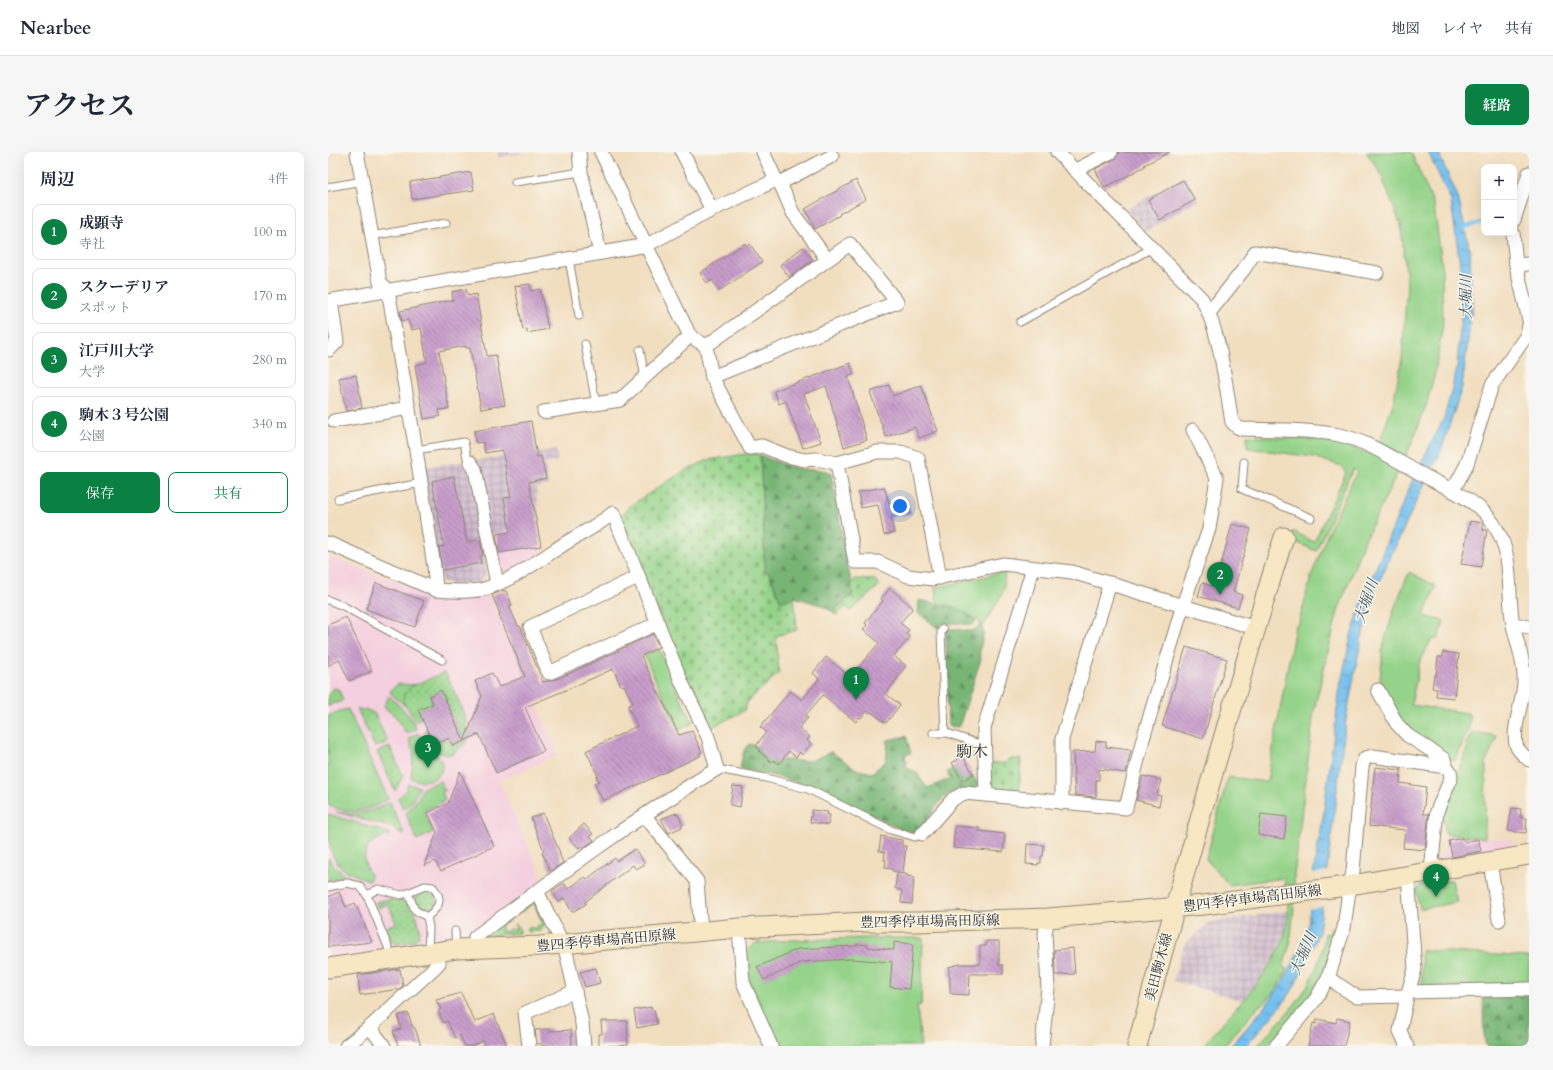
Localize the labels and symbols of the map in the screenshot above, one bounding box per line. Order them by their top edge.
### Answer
water label: 大堀川 [1456,273,1476,320]
your location [890,496,910,516]
pin: 2 [1207,562,1233,595]
water label: 大堀川 [1349,575,1383,626]
pin: 1 [843,667,869,700]
pin: 3 [415,735,441,768]
district label: 駒木 [956,741,988,763]
pin: 4 [1423,864,1449,897]
street label: 豊四季停車場高田原線 [1181,881,1323,916]
street label: 豊四季停車場高田原線 [860,911,1000,932]
street label: 豊四季停車場高田原線 [535,925,677,956]
water label: 大堀川 [1285,928,1322,979]
street label: 美田駒木線 [1140,931,1177,1003]

